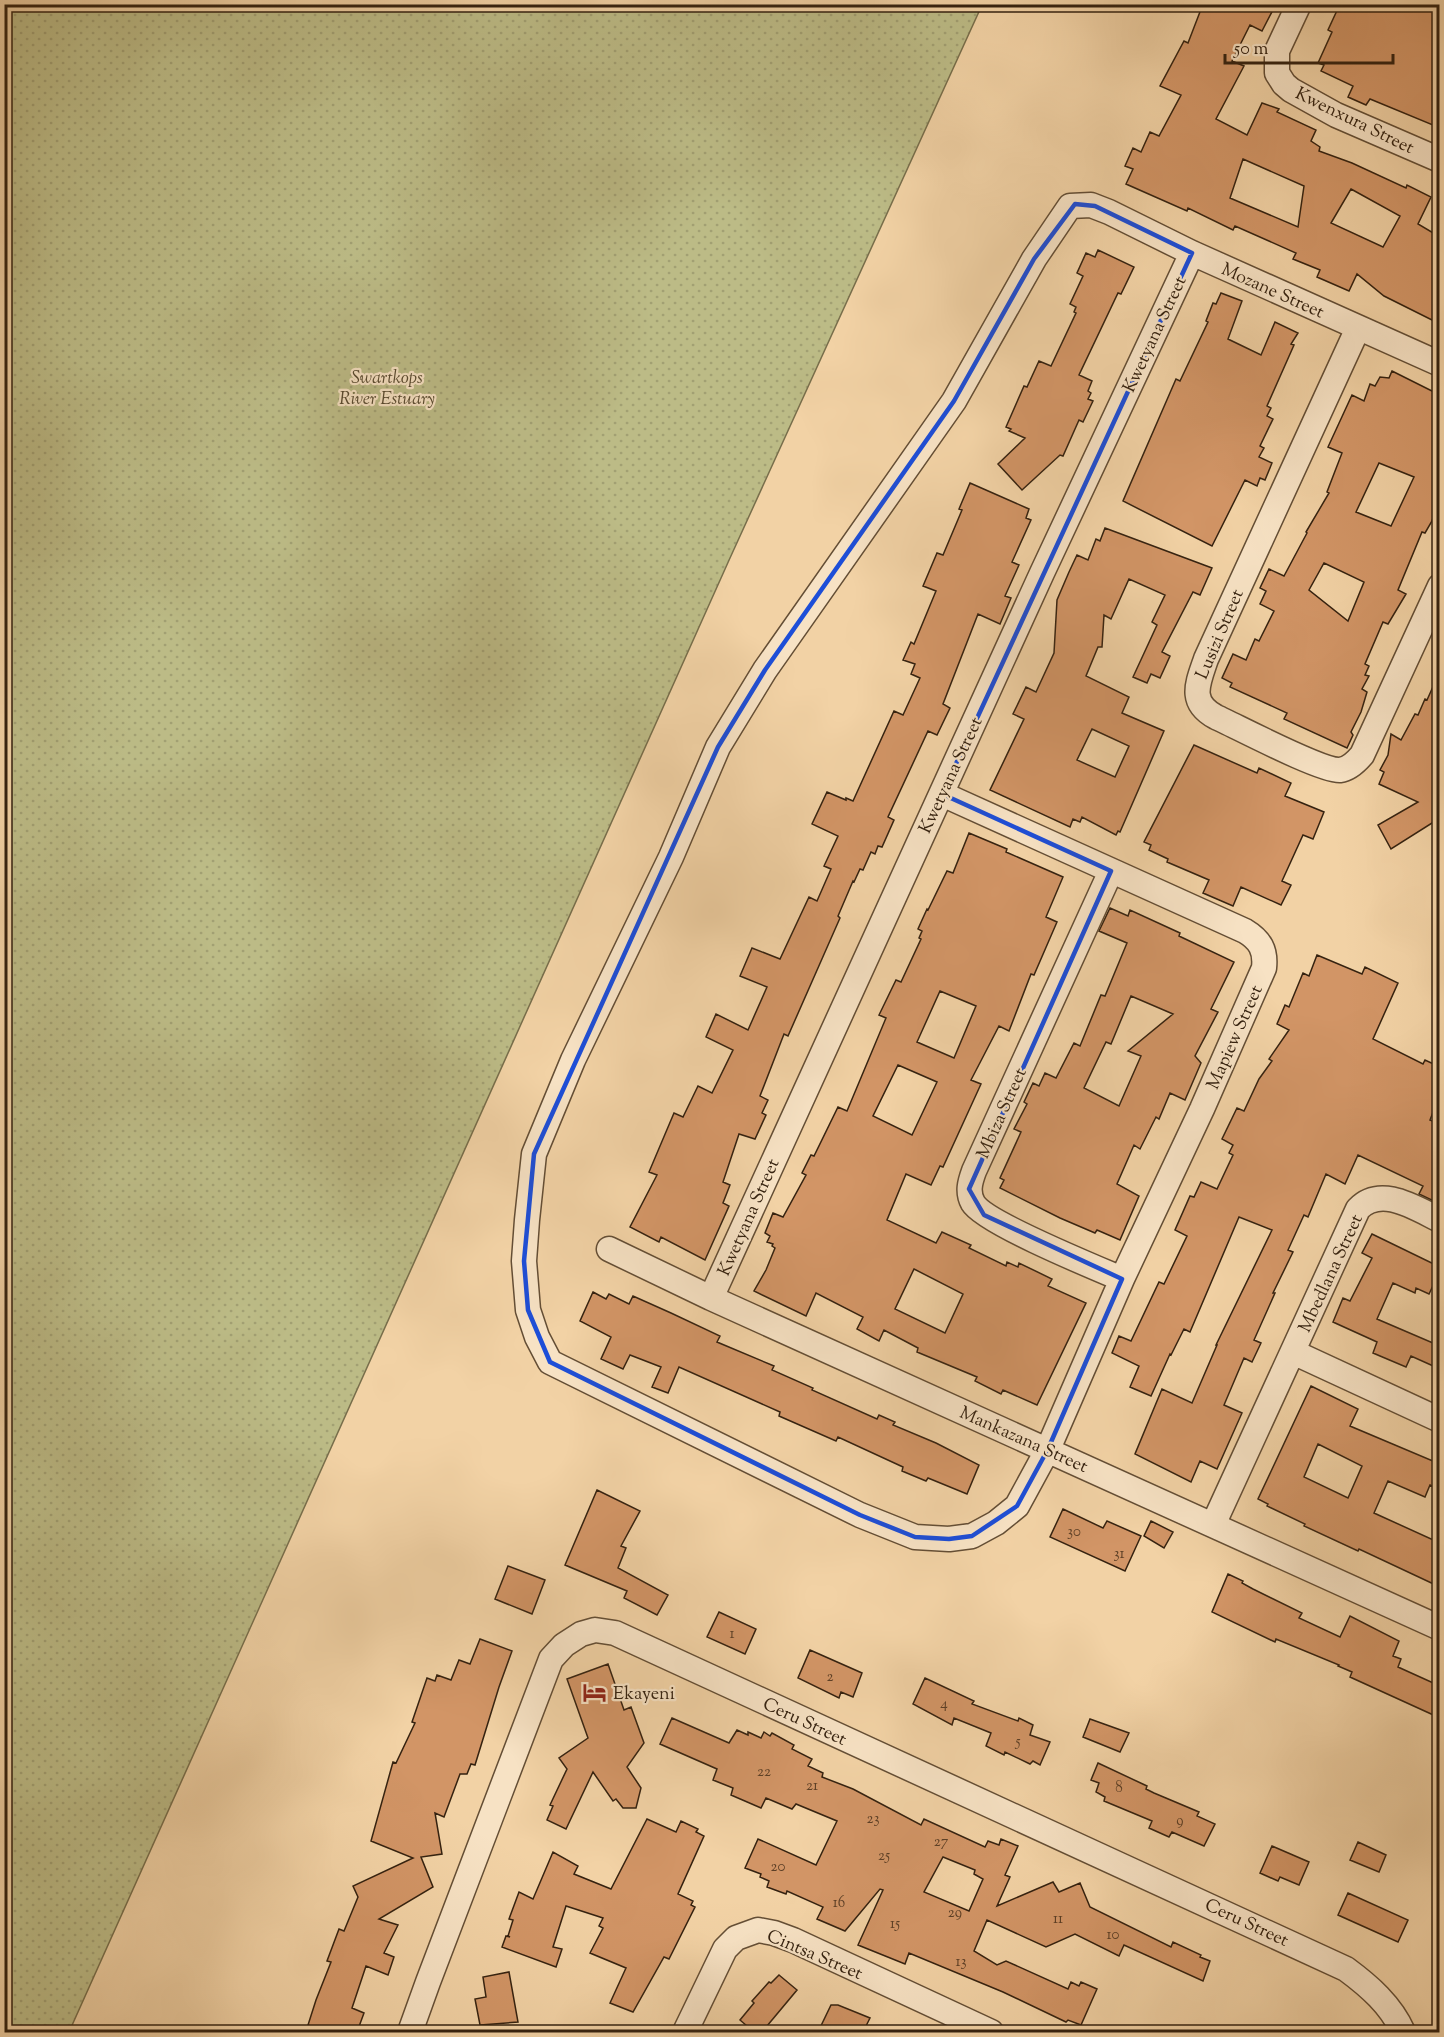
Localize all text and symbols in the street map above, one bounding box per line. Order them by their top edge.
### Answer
scale bar [1225,27,1393,65]
text: 50 m [1233,37,1269,63]
street label: Kwenxura Street [1290,82,1418,162]
street label: Mozane Street [1216,258,1328,326]
street label: Kwetyana Street [1117,272,1194,397]
park label: Swartkops River Estuary [339,366,435,413]
street label: Lusizi Street [1190,586,1251,684]
street label: Kwetyana Street [913,713,990,838]
street label: Mapiew Street [1201,982,1270,1094]
street label: Mbiza Street [971,1064,1034,1164]
street label: Kwetyana Street [712,1155,787,1281]
street label: Mbedlana Street [1293,1210,1371,1337]
street label: Mankazana Street [955,1401,1091,1481]
house number: 30 [1067,1522,1081,1543]
house number: 31 [1113,1544,1125,1565]
house number: 1 [729,1624,735,1645]
house number: 2 [826,1667,834,1688]
hotel icon: Ekayeni [582,1680,608,1706]
place label: Ekayeni [613,1682,675,1708]
street label: Ceru Street [758,1692,850,1754]
house number: 4 [940,1694,948,1715]
house number: 5 [1014,1732,1021,1753]
house number: 22 [757,1762,771,1783]
house number: 21 [806,1776,818,1797]
house number: 8 [1115,1778,1123,1799]
house number: 23 [866,1809,880,1830]
house number: 9 [1176,1811,1184,1832]
house number: 27 [934,1832,949,1853]
house number: 25 [878,1846,890,1867]
house number: 20 [771,1857,786,1878]
house number: 16 [833,1893,845,1914]
street label: Ceru Street [1200,1893,1292,1955]
house number: 29 [948,1903,962,1924]
house number: 11 [1053,1909,1063,1930]
house number: 15 [890,1914,900,1935]
street label: Cintsa Street [762,1924,866,1988]
house number: 10 [1107,1925,1120,1946]
house number: 13 [955,1952,967,1973]

